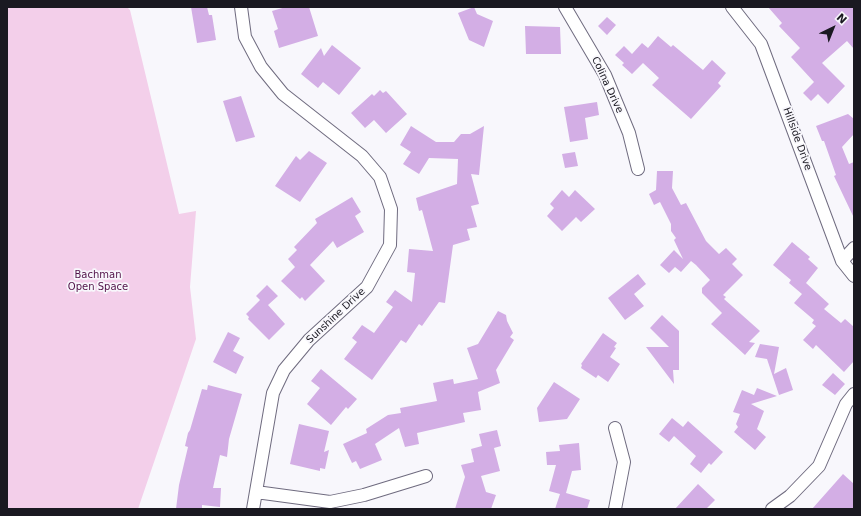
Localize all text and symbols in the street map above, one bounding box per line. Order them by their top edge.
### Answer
north arrow [813,8,853,48]
text: N [834,11,849,27]
street label: Colina Drive [589,55,625,115]
street label: Hillside Drive [780,106,814,172]
park label: Bachman Open Space [68,269,128,292]
street label: Sunshine Drive [304,286,368,346]

